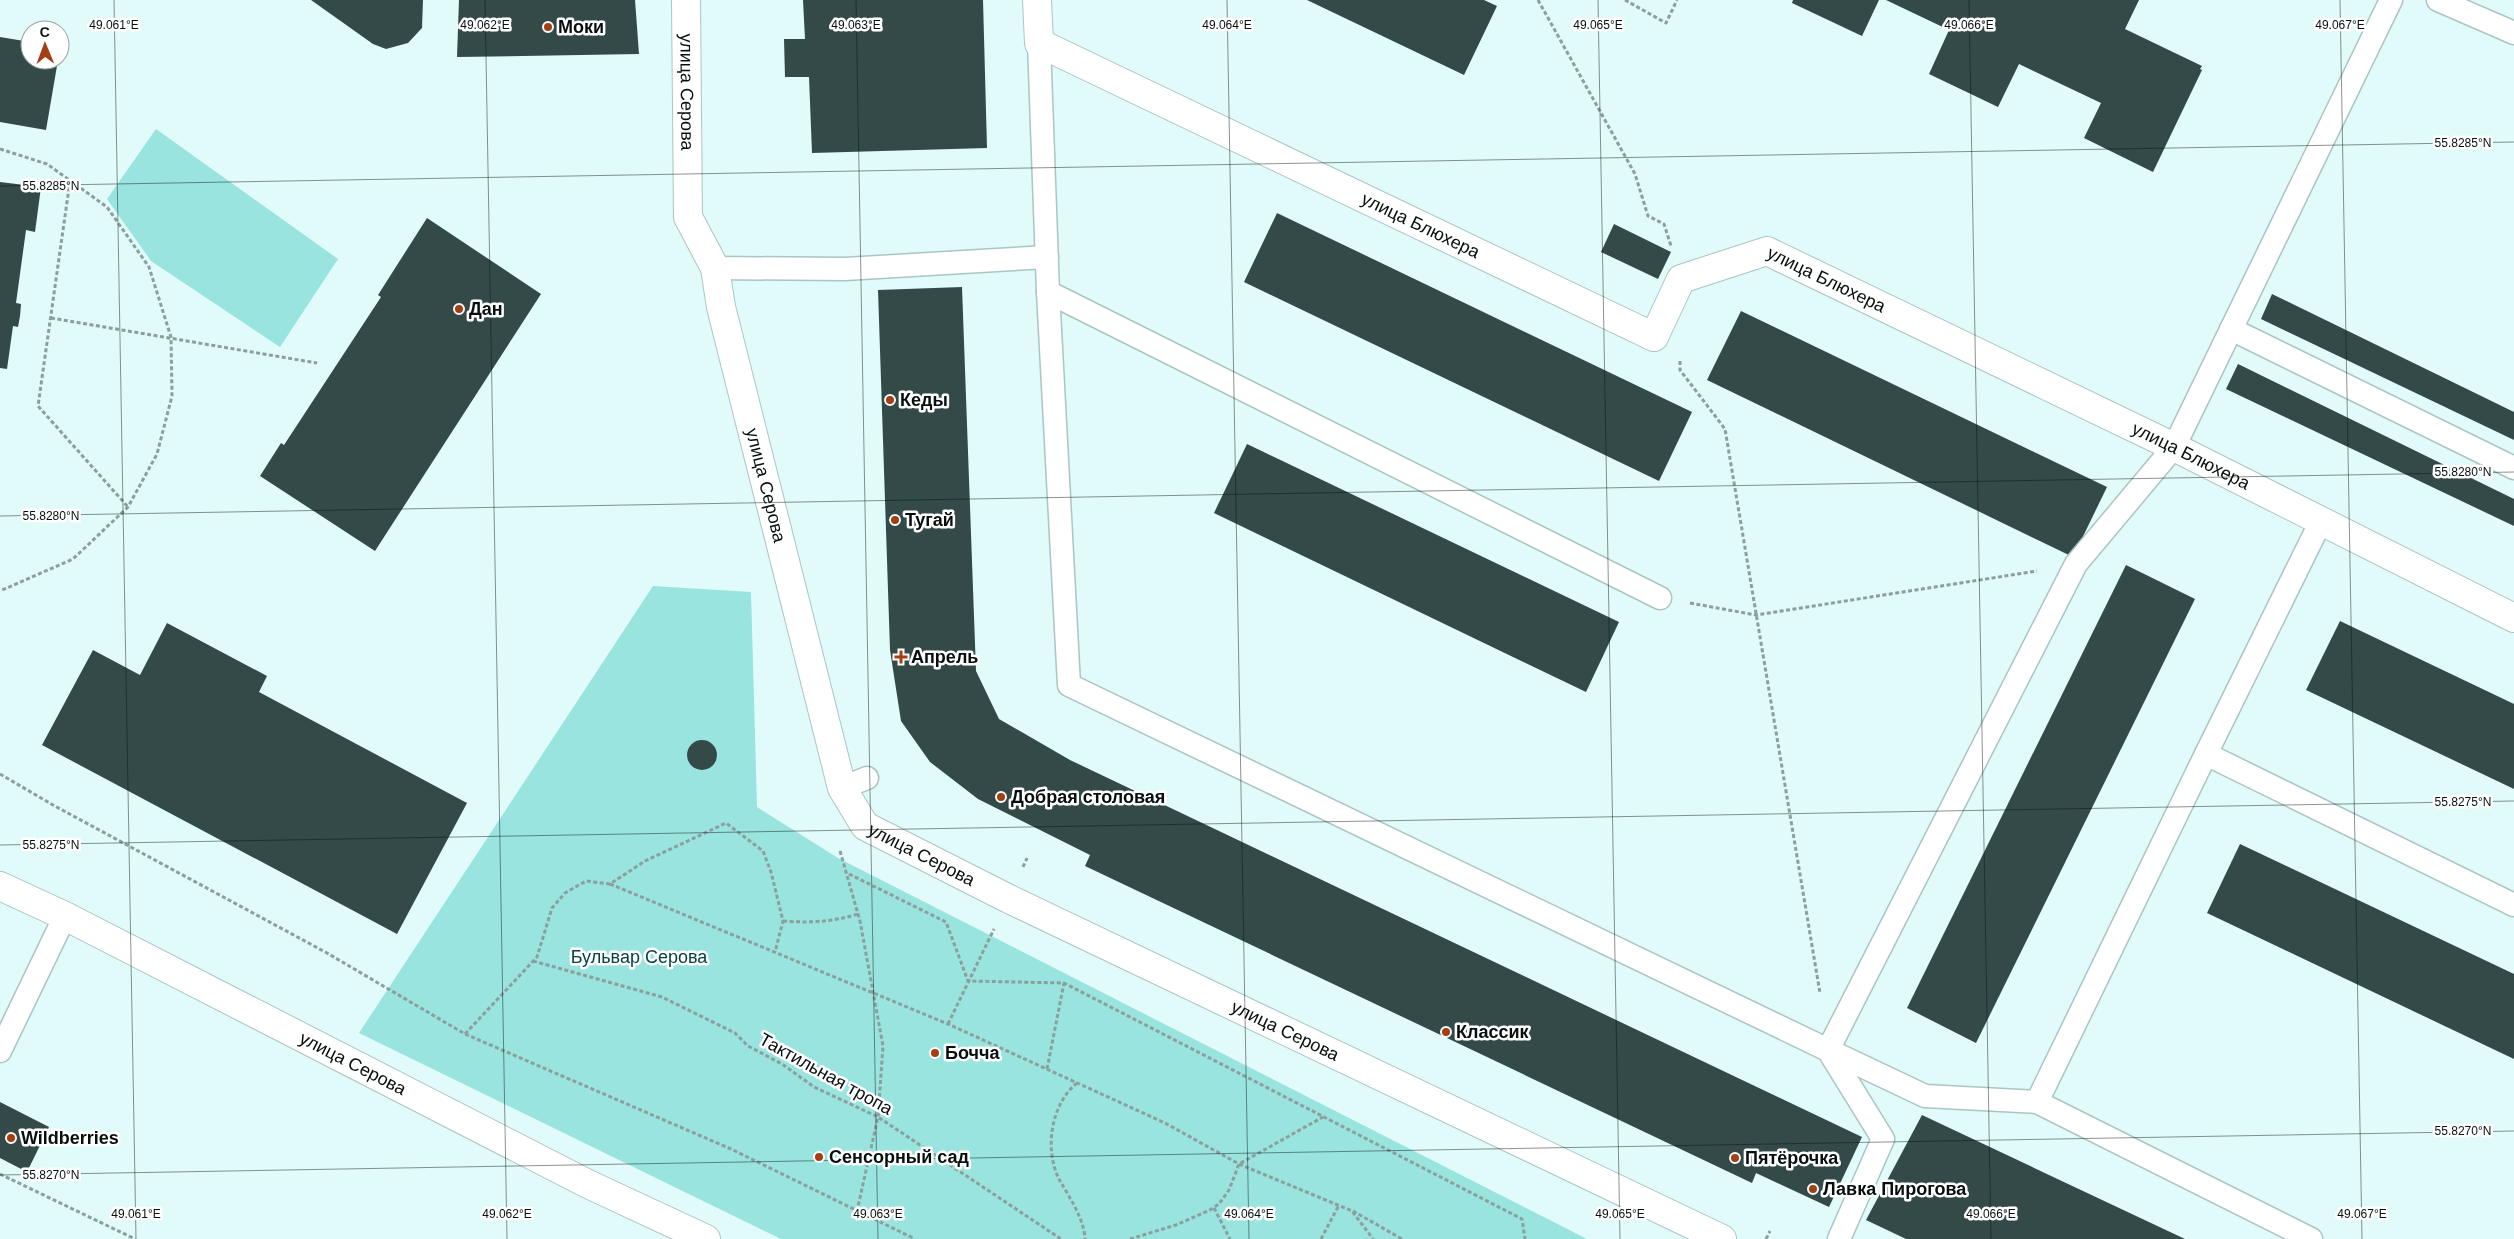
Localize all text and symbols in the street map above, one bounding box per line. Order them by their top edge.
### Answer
place label: Моки [558,17,604,37]
text: 49.061°E [89,18,139,32]
text: 49.062°E [460,18,510,32]
text: 49.063°E [831,18,881,32]
text: 49.064°E [1202,18,1252,32]
text: 49.065°E [1573,18,1623,32]
text: 49.066°E [1944,18,1994,32]
text: 49.067°E [2315,18,2365,32]
north arrow [20,20,70,70]
marker: Моки [542,21,554,33]
text: С [40,24,50,40]
street label: улица Серова [676,33,697,152]
text: 55.8285°N [2435,136,2491,150]
text: 55.8285°N [23,179,79,193]
street label: улица Блюхера [1358,189,1484,263]
street label: улица Блюхера [1764,243,1890,317]
place label: Дан [469,299,503,319]
marker: Дан [453,303,465,315]
place label: Кеды [900,390,948,410]
marker: Кеды [884,394,896,406]
street label: улица Блюхера [2129,418,2254,494]
street label: улица Серова [742,426,790,545]
text: 55.8280°N [2435,465,2491,479]
text: 55.8280°N [23,509,79,523]
place label: Тугай [905,510,954,530]
marker: Тугай [889,514,901,526]
place label: Апрель [911,647,978,667]
marker: Апрель [895,651,907,663]
place label: Добрая столовая [1011,787,1165,807]
marker: Добрая столовая [995,791,1007,803]
text: 55.8275°N [2435,795,2491,809]
street label: улица Серова [865,819,979,890]
text: 55.8275°N [23,838,79,852]
park label: Бульвар Серова [571,947,708,967]
street label: улица Серова [1228,996,1343,1065]
place label: Классик [1456,1022,1530,1042]
marker: Классик [1440,1026,1452,1038]
street label: улица Серова [296,1028,410,1100]
street label: Тактильная тропа [756,1029,897,1119]
place label: Бочча [945,1043,1000,1063]
marker: Бочча [929,1047,941,1059]
text: 55.8270°N [2435,1124,2491,1138]
place label: Wildberries [21,1128,119,1148]
marker: Wildberries [5,1132,17,1144]
place label: Сенсорный сад [829,1147,969,1167]
place label: Пятёрочка [1745,1148,1839,1168]
marker: Сенсорный сад [813,1151,825,1163]
marker: Пятёрочка [1729,1152,1741,1164]
text: 55.8270°N [23,1168,79,1182]
place label: Лавка Пирогова [1823,1179,1967,1199]
marker: Лавка Пирогова [1807,1183,1819,1195]
text: 49.061°E [111,1207,161,1221]
text: 49.062°E [482,1207,532,1221]
text: 49.063°E [853,1207,903,1221]
text: 49.064°E [1224,1207,1274,1221]
text: 49.065°E [1595,1207,1645,1221]
text: 49.066°E [1966,1207,2016,1221]
text: 49.067°E [2337,1207,2387,1221]

